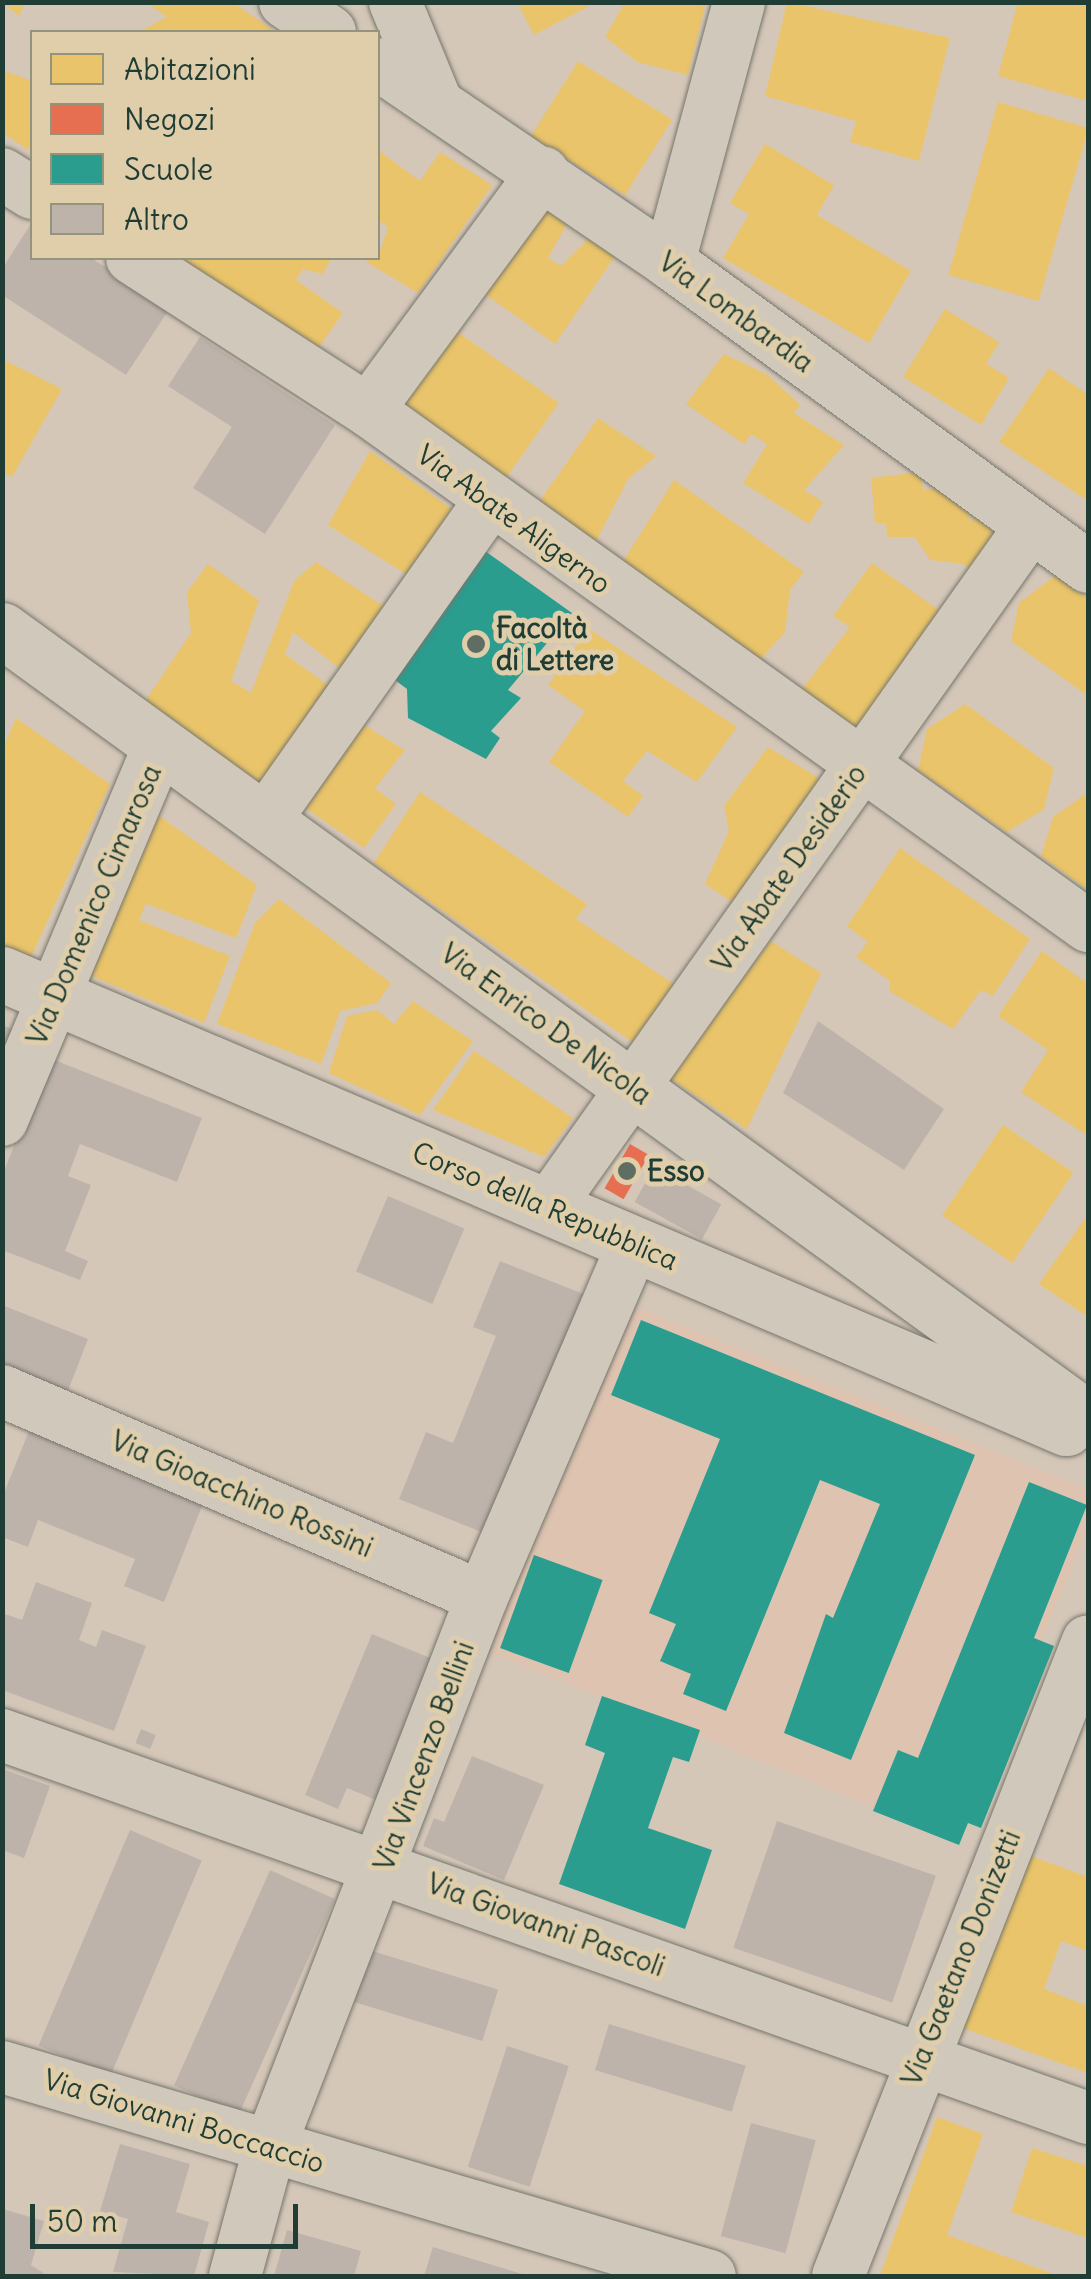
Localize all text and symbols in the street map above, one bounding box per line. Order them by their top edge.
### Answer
legend [30,30,380,260]
text: Abitazioni [124,50,256,88]
text: Negozi [124,100,215,138]
text: Scuole [124,150,213,188]
text: Altro [124,200,189,238]
street label: Via Lombardia [652,245,820,379]
street label: Via Abate Aligerno [411,437,617,601]
place label: Facoltà di Lettere [496,611,614,677]
marker: Facoltà di Lettere [465,633,487,655]
street label: Via Abate Desiderio [705,758,873,978]
street label: Via Domenico Cimarosa [20,760,168,1050]
street label: Via Enrico De Nicola [434,936,658,1112]
street label: Corso della Repubblica [407,1135,683,1277]
place label: Esso [647,1154,705,1188]
marker: Esso [616,1160,638,1182]
street label: Via Gioacchino Rossini [106,1424,378,1564]
street label: Via Vincenzo Bellini [367,1637,481,1875]
street label: Via Gaetano Donizetti [894,1825,1028,2091]
street label: Via Giovanni Pascoli [423,1866,669,1984]
street label: Via Giovanni Boccaccio [40,2062,328,2180]
scale bar [35,2184,302,2246]
text: 50 m [47,2202,117,2240]

